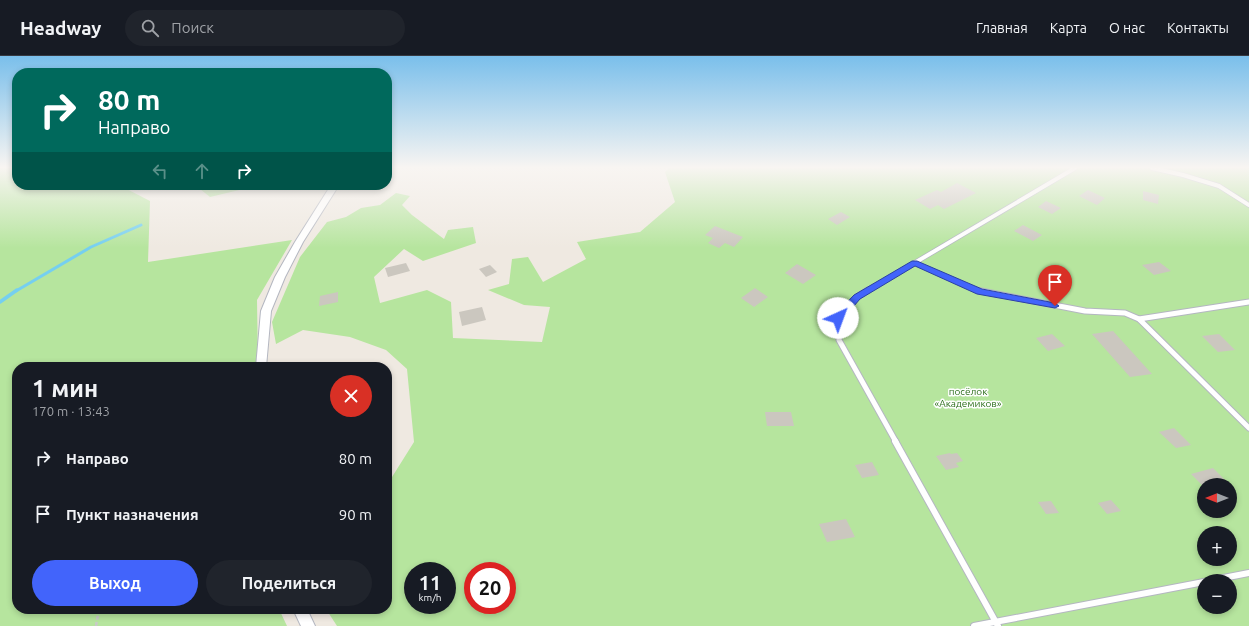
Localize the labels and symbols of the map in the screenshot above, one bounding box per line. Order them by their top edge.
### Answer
pin [1038,265,1072,306]
position arrow [817,297,859,339]
park label: посёлок «Академиков» [934,386,1002,409]
north arrow [1197,478,1237,518]
speed limit sign: 20 [464,562,516,614]

